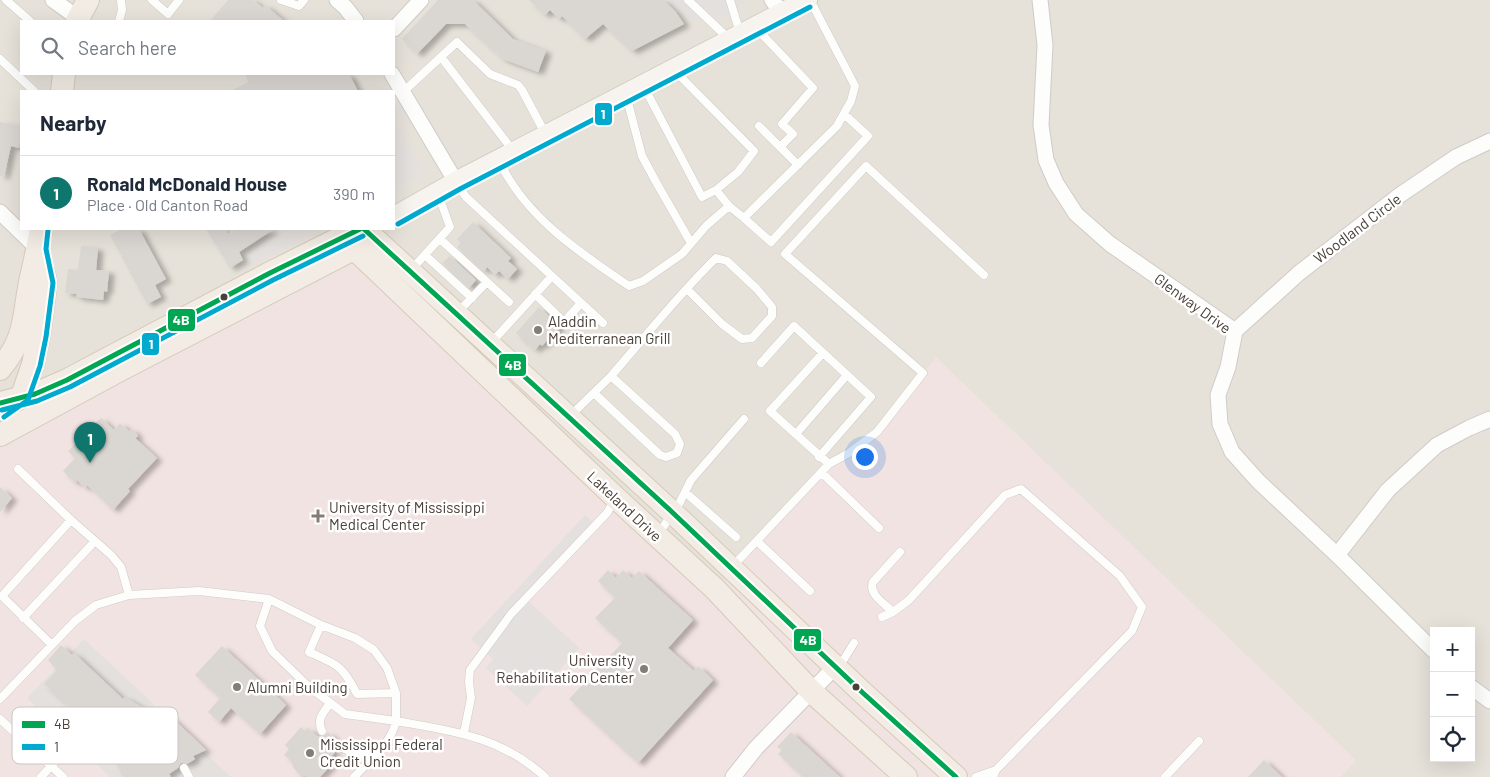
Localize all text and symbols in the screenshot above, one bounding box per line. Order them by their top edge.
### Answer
search box [20,20,395,75]
icon: search [38,34,66,62]
text: Search here [78,36,177,59]
line badge: 1 [594,102,613,126]
text: 1 [601,105,606,122]
text: Nearby [40,110,106,135]
text: Ronald McDonald House [87,172,287,195]
text: 1 [53,184,59,203]
text: 390 m [333,184,375,203]
street label: Woodland Circle [1310,189,1404,267]
text: Place · Old Canton Road [87,195,248,214]
street label: Glenway Drive [1151,269,1235,337]
unlabelled marker [219,292,229,302]
line badge: 4B [167,308,196,332]
text: 4B [172,311,190,328]
place label: Aladdin Mediterranean Grill [548,312,671,347]
marker: Aladdin Mediterranean Grill [532,324,544,336]
line badge: 1 [141,332,160,356]
text: 1 [149,335,154,352]
line badge: 4B [498,353,527,377]
text: 4B [504,356,522,373]
pin: 1 [74,422,106,463]
your location [852,444,878,470]
street label: Lakeland Drive [584,467,666,545]
place label: University of Mississippi Medical Center [329,498,485,533]
marker: University of Mississippi Medical Center [311,509,325,523]
map controls [1430,627,1475,762]
button: + [1430,627,1475,672]
line badge: 4B [793,628,822,652]
text: 4B [799,631,817,648]
place label: University Rehabilitation Center [496,651,635,686]
marker: University Rehabilitation Center [638,663,650,675]
button: − [1430,672,1475,717]
place label: Alumni Building [247,678,348,696]
marker: Alumni Building [231,681,243,693]
unlabelled marker [851,682,861,692]
legend [12,707,178,764]
text: 4B [54,715,71,732]
button: locate [1430,717,1475,762]
place label: Mississippi Federal Credit Union [320,735,443,770]
text: 1 [54,738,59,755]
marker: Mississippi Federal Credit Union [304,747,316,759]

